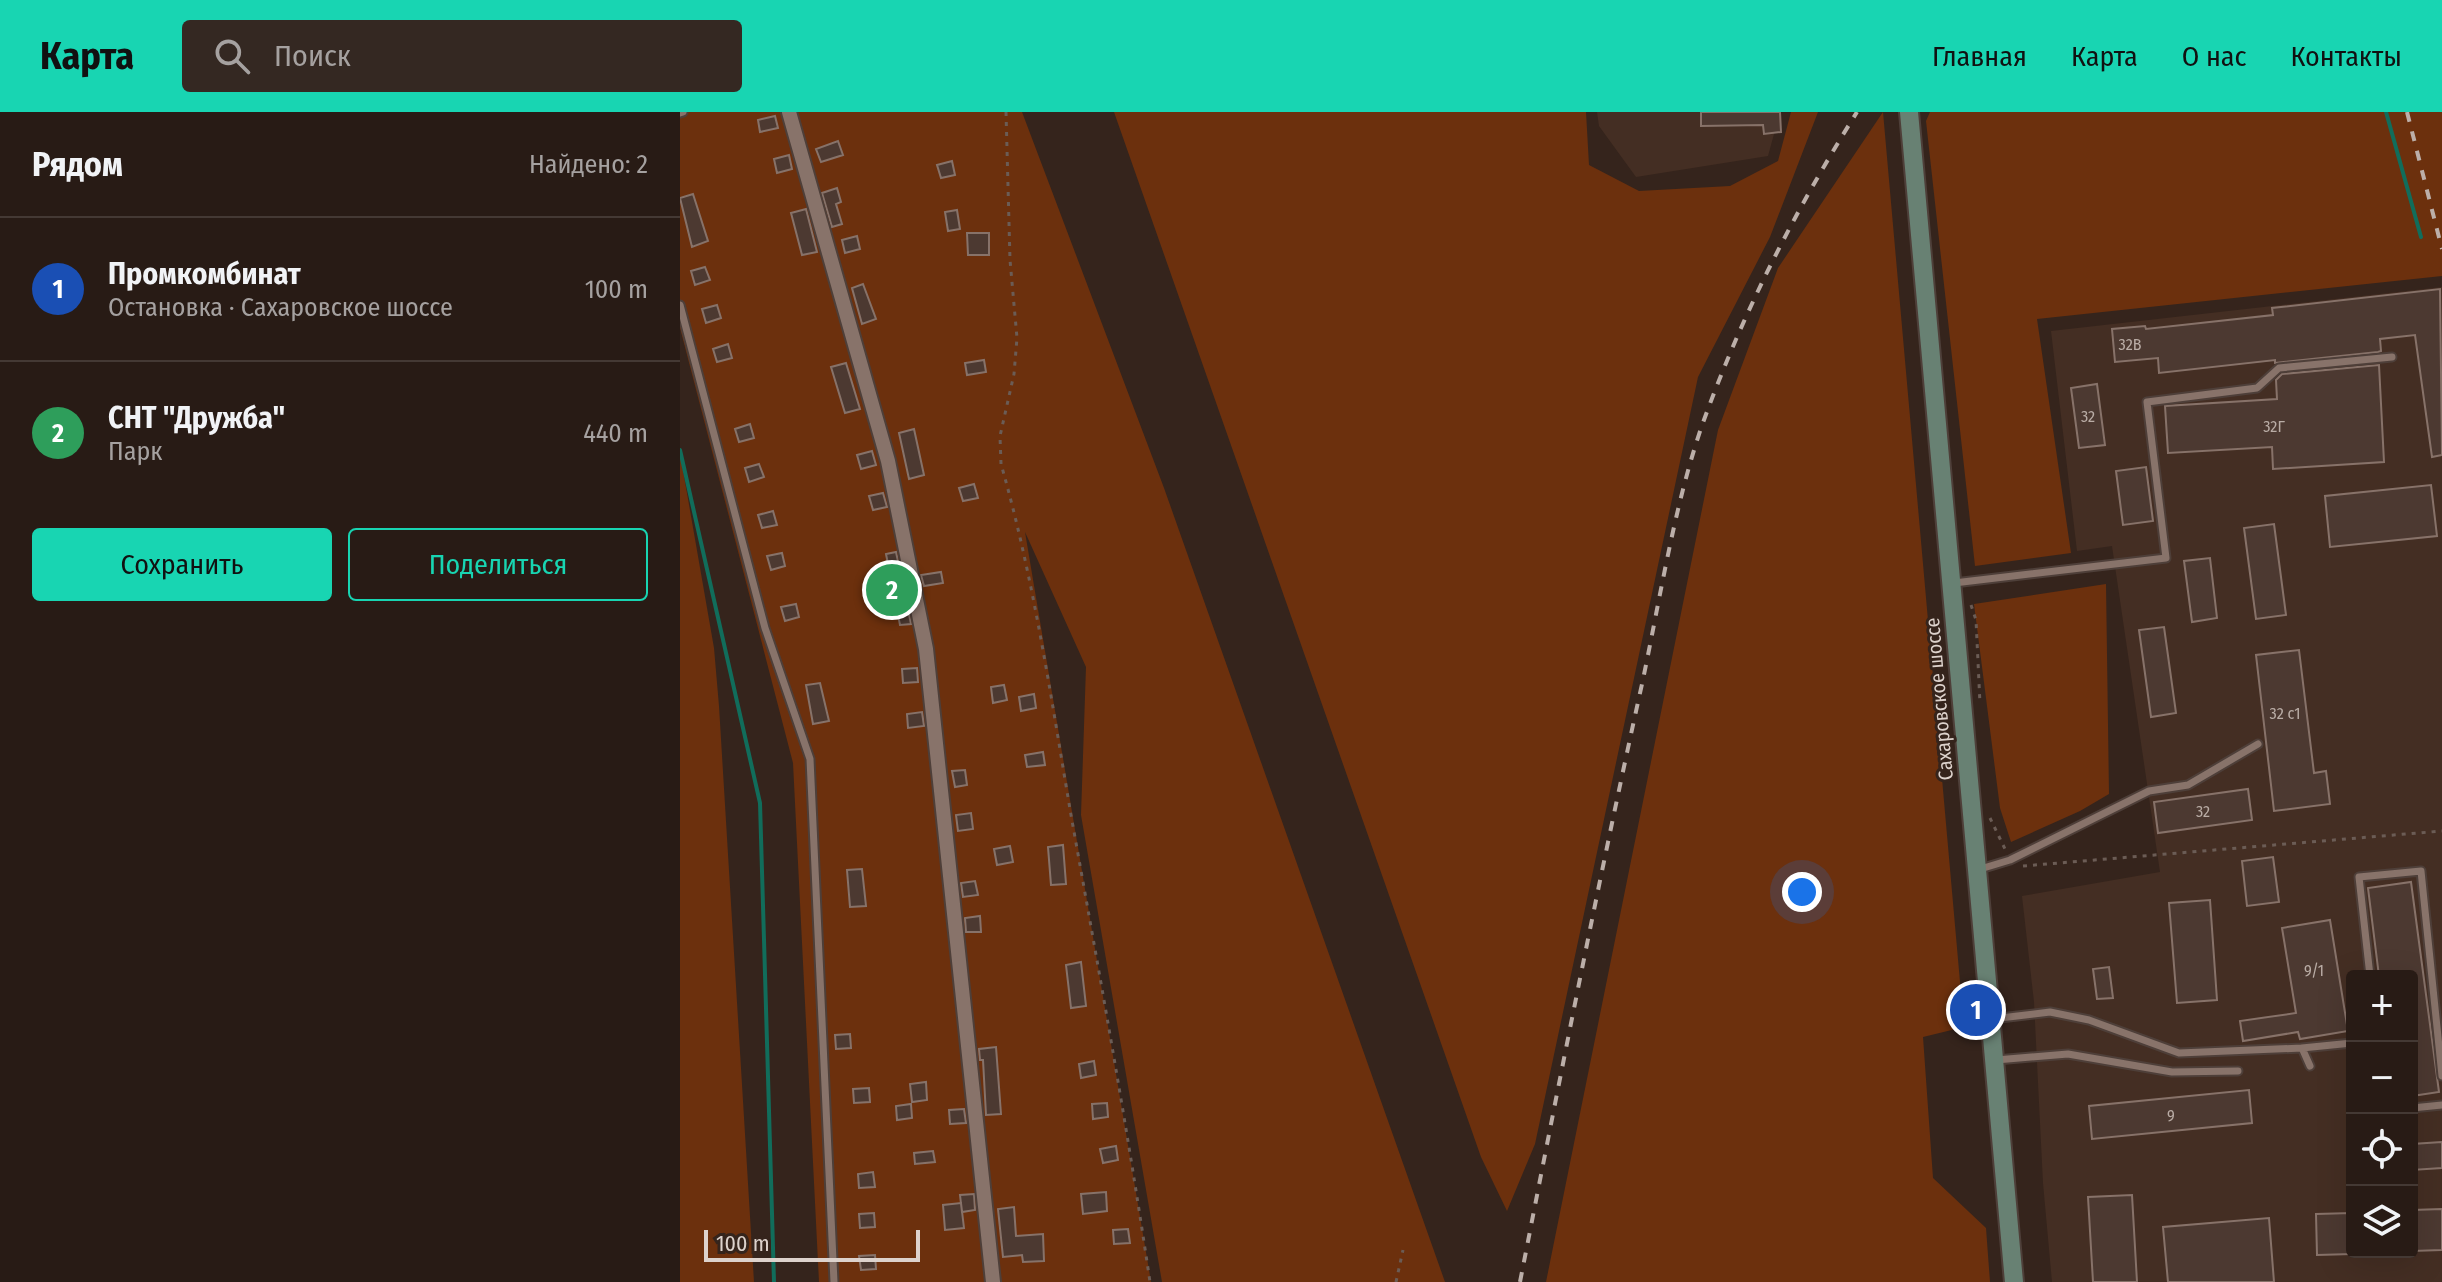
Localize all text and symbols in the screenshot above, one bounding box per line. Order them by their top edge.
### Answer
search box [182,20,742,92]
text: Карта [40,33,134,79]
icon: search [210,34,254,78]
text: Поиск [274,38,351,74]
text: Главная [1932,40,2027,73]
text: Карта [2071,40,2138,73]
text: О нас [2182,40,2247,73]
text: Контакты [2291,40,2402,73]
text: Рядом [32,144,123,185]
text: Найдено: 2 [529,149,648,180]
text: Промкомбинат [108,256,301,292]
text: 1 [53,274,64,305]
text: 100 m [585,274,648,305]
text: Остановка · Сахаровское шоссе [108,292,453,323]
house number: 32В [2119,335,2142,354]
text: СНТ "Дружба" [108,400,285,436]
house number: 32 [2081,407,2095,426]
house number: 32Г [2263,417,2285,436]
text: 2 [52,418,64,449]
text: 440 m [583,418,648,449]
text: Парк [108,436,162,467]
button: Сохранить [32,528,332,601]
button: Поделиться [348,528,648,601]
pin: 2 [866,560,918,620]
street label: Сахаровское шоссе [1920,617,1958,781]
house number: 32 с1 [2270,704,2300,723]
house number: 32 [2196,802,2210,821]
your location [1782,872,1822,912]
house number: 9/1 [2304,961,2324,980]
map controls [2346,970,2418,1258]
button: + [2346,970,2418,1042]
pin: 1 [1950,980,2002,1040]
button: − [2346,1042,2418,1114]
house number: 9 [2167,1106,2175,1125]
button: locate [2346,1114,2418,1186]
button: layers [2346,1186,2418,1258]
scale bar [704,1226,920,1262]
text: 100 m [716,1230,770,1257]

